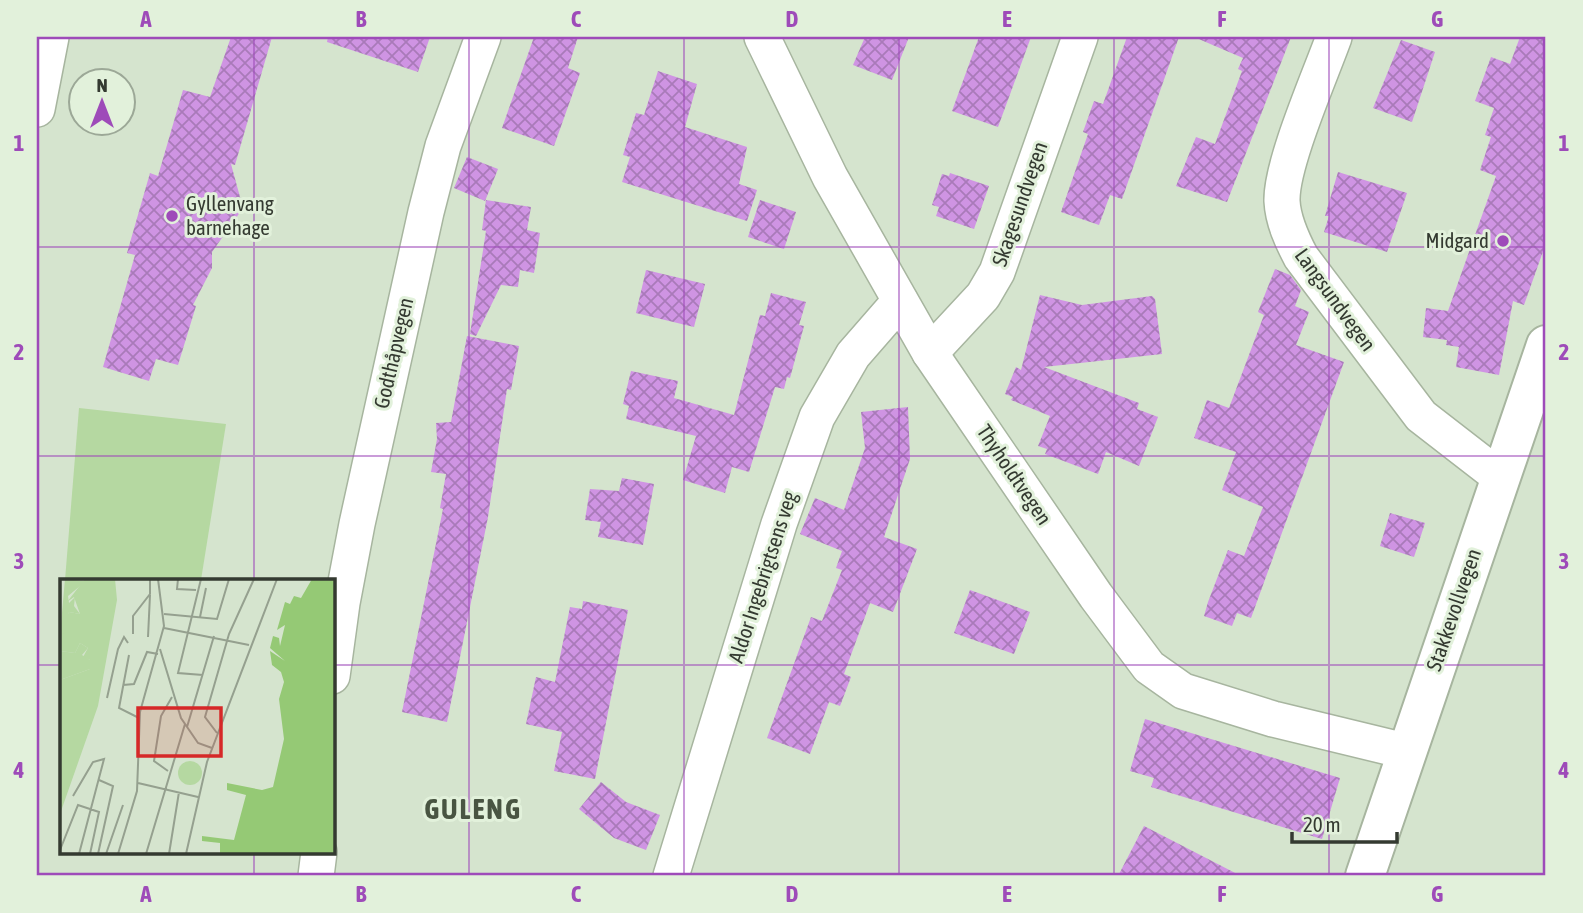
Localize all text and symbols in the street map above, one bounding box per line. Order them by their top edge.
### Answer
text: A [139,6,152,32]
text: B [356,6,367,32]
text: C [571,6,582,32]
text: D [786,6,799,32]
text: E [1002,6,1012,32]
text: F [1217,6,1227,32]
text: G [1431,6,1443,32]
north arrow [66,66,136,136]
text: N [96,74,108,96]
text: 1 [14,130,25,156]
text: 1 [1559,130,1570,156]
street label: Skagesundvegen [987,138,1052,269]
place label: Gyllenvang barnehage [186,191,274,239]
marker: Gyllenvang barnehage [164,208,180,224]
place label: Midgard [1426,228,1489,252]
marker: Midgard [1495,233,1511,249]
street label: Langsundvegen [1291,243,1381,355]
street label: Godthåpvegen [369,295,417,411]
text: 2 [14,339,24,365]
text: 2 [1559,339,1569,365]
street label: Thyholdtvegen [973,420,1057,529]
street label: Aldor Ingebrigtsens veg [723,488,801,665]
street label: Stakkevollvegen [1421,545,1485,674]
text: 3 [14,548,24,574]
text: 3 [1559,548,1569,574]
inset map [60,579,334,853]
text: 4 [13,757,25,783]
text: 4 [1558,757,1570,783]
district label: GULENG [424,793,522,825]
scale bar [1292,801,1398,845]
text: 20 m [1303,812,1341,836]
text: A [139,881,152,907]
text: B [356,881,367,907]
text: C [571,881,582,907]
text: D [786,881,799,907]
text: E [1002,881,1012,907]
text: F [1217,881,1227,907]
text: G [1431,881,1443,907]

